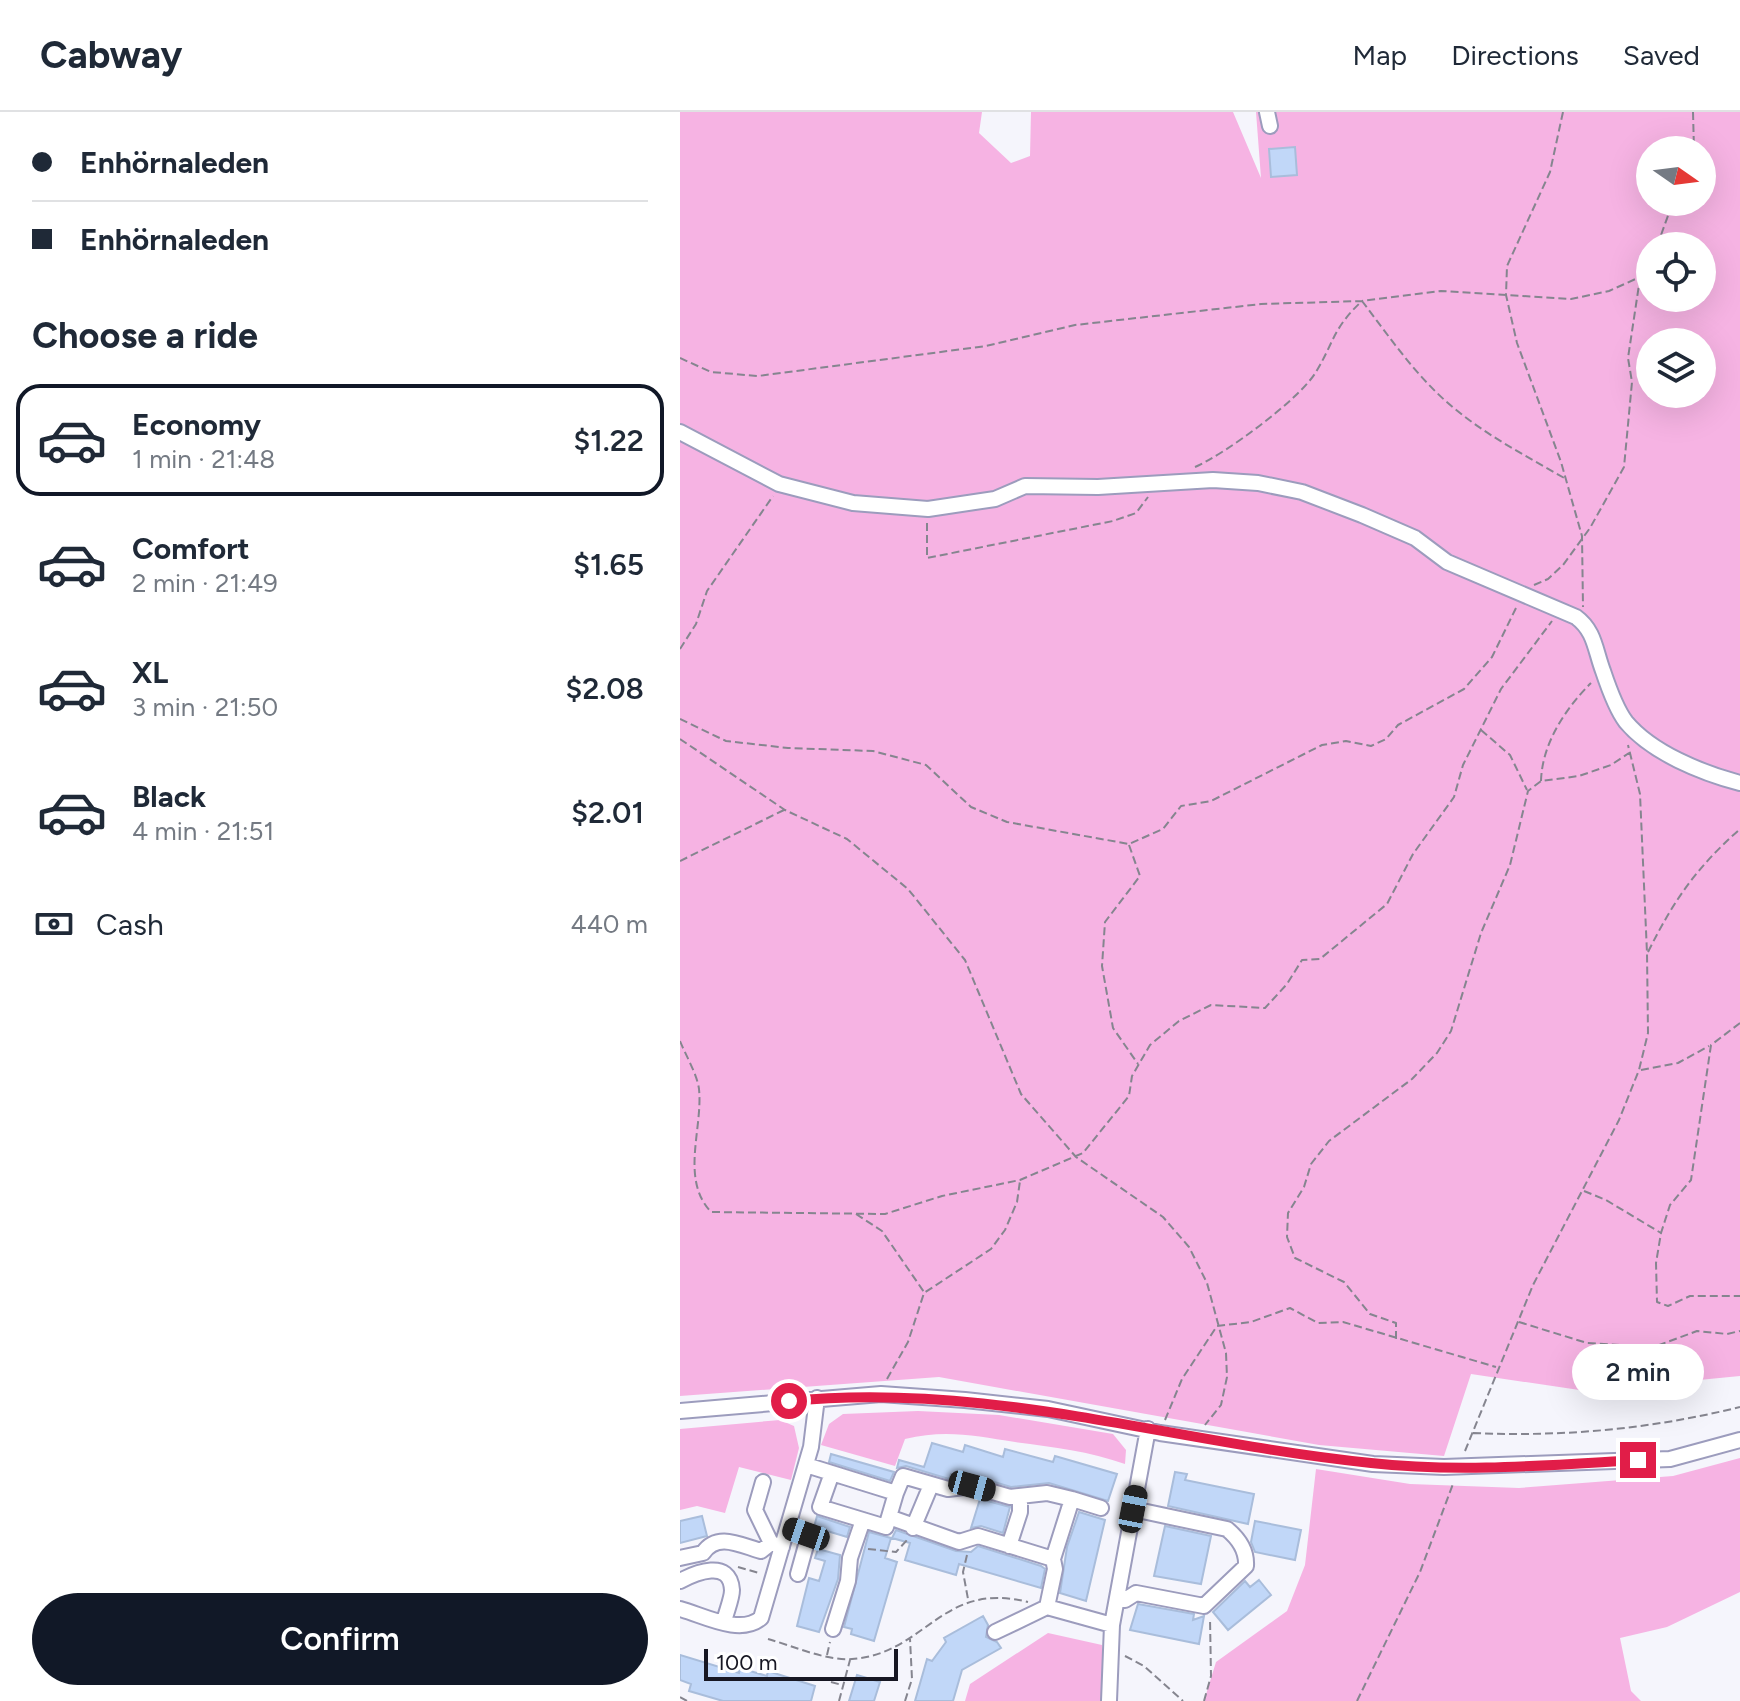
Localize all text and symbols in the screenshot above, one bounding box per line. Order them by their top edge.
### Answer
text: Cabway [40,32,182,78]
text: Map [1353,38,1407,72]
text: Directions [1451,38,1579,72]
text: Saved [1623,38,1700,72]
north arrow [1636,136,1716,216]
map controls [1636,136,1716,408]
text: Enhörnaleden [80,144,269,181]
text: Enhörnaleden [80,221,269,258]
button: locate [1636,232,1716,312]
text: Choose a ride [32,314,258,357]
button: layers [1636,328,1716,408]
icon: car [36,404,108,476]
text: Economy [132,406,261,443]
text: $1.22 [573,422,644,459]
text: 1 min · 21:48 [132,443,275,475]
icon: car [36,528,108,600]
text: Comfort [132,530,250,567]
text: $1.65 [573,546,644,583]
text: 2 min · 21:49 [132,567,278,599]
icon: car [36,652,108,724]
text: XL [132,654,168,691]
text: $2.08 [565,670,644,707]
text: 3 min · 21:50 [132,691,278,723]
icon: car [36,776,108,848]
text: Black [132,778,206,815]
text: $2.01 [571,794,644,831]
text: 4 min · 21:51 [132,815,274,847]
icon: cash [32,902,76,946]
text: Cash [96,906,164,943]
text: 440 m [570,908,648,940]
callout: 2 min [1572,1344,1704,1400]
text: 2 min [1606,1356,1670,1388]
route start [771,1383,807,1419]
route end [1620,1442,1656,1478]
car [946,1468,998,1504]
car [1117,1483,1149,1535]
car [779,1515,833,1553]
button: Confirm [32,1593,648,1685]
scale bar [704,1645,898,1681]
text: 100 m [716,1649,777,1676]

